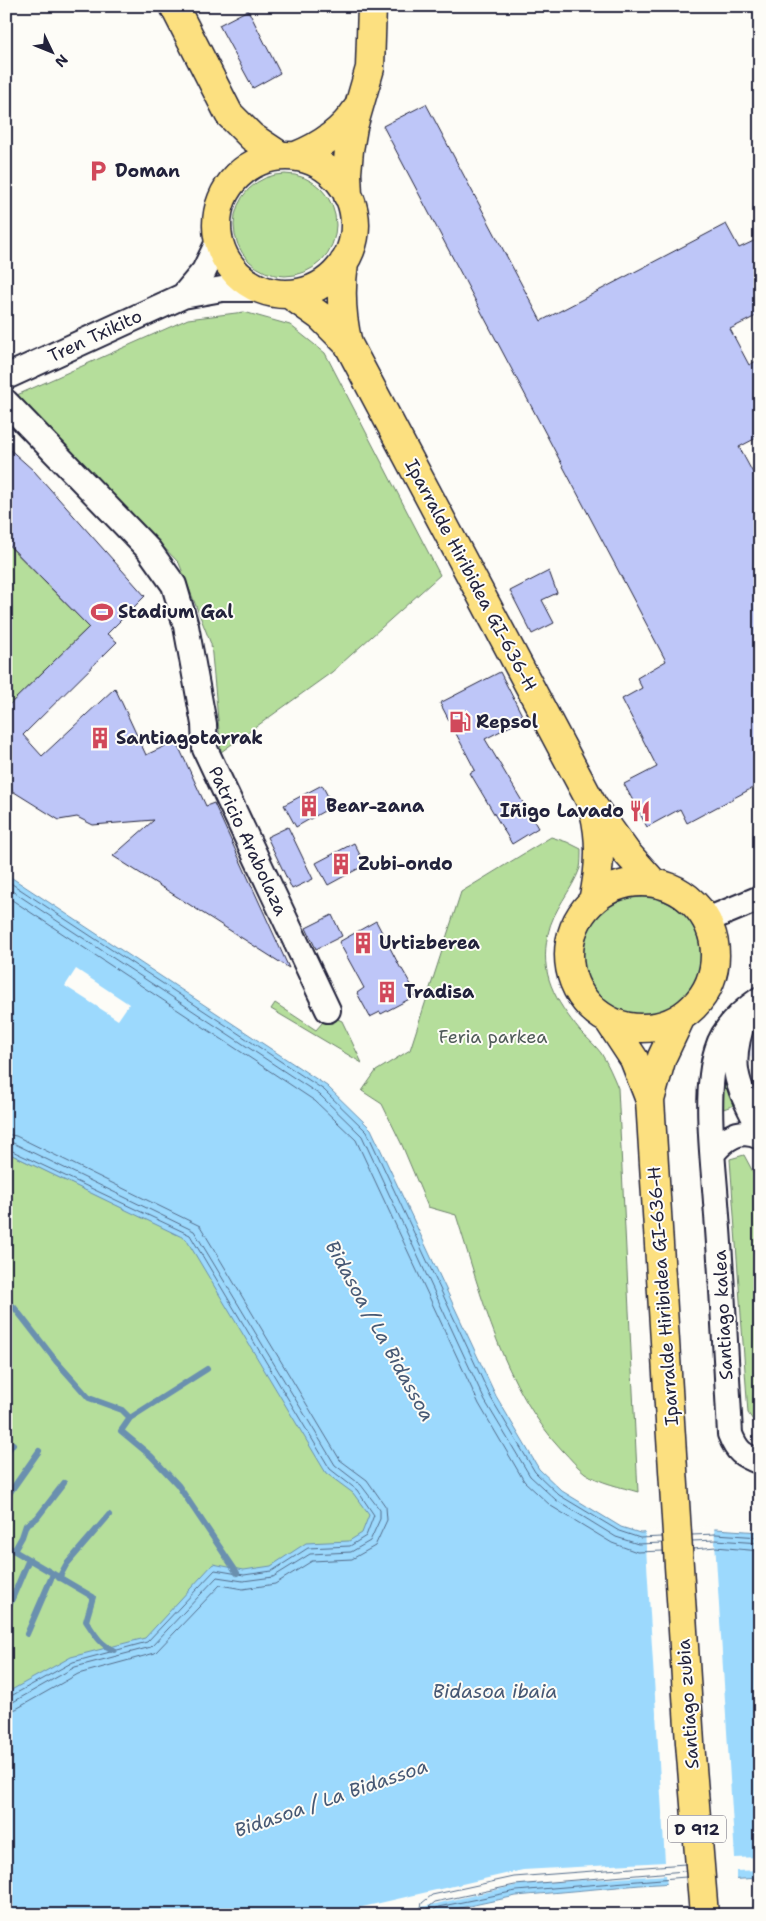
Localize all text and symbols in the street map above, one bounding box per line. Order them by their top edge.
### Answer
north arrow [28,28,78,78]
text: N [51,51,72,71]
parking icon: Doman [85,158,111,184]
place label: Doman [115,159,180,183]
street label: Tren Txikito [44,304,146,368]
street label: Iparralde Hiribidea GI-636-H [399,455,543,695]
sports icon: Stadium Gal [89,599,115,625]
place label: Stadium Gal [118,600,233,624]
fuel station icon: Repsol [447,709,473,735]
place label: Repsol [476,710,538,734]
building icon: Santiagotarrak [87,725,113,751]
place label: Santiagotarrak [116,726,263,750]
street label: Patricio Arabolaza [203,763,293,919]
building icon: Bear-zana [296,793,322,819]
place label: Bear-zana [326,794,425,818]
restaurant icon: Iñigo Lavado [627,798,653,824]
place label: Iñigo Lavado [500,799,624,823]
building icon: Zubi-ondo [328,851,354,877]
place label: Zubi-ondo [358,852,453,876]
building icon: Urtizberea [350,930,376,956]
place label: Urtizberea [379,931,480,955]
building icon: Tradisa [374,979,400,1005]
place label: Tradisa [404,980,475,1004]
park label: Feria parkea [439,1025,547,1049]
street label: Iparralde Hiribidea GI-636-H [642,1166,684,1426]
water label: Bidasoa / La Bidassoa [320,1236,440,1426]
street label: Santiago kalea [708,1249,738,1381]
street label: Santiago zubia [671,1638,705,1770]
water label: Bidasoa ibaia [433,1679,557,1704]
water label: Bidasoa / La Bidassoa [231,1753,431,1843]
road number: D 912 [668,1816,726,1842]

